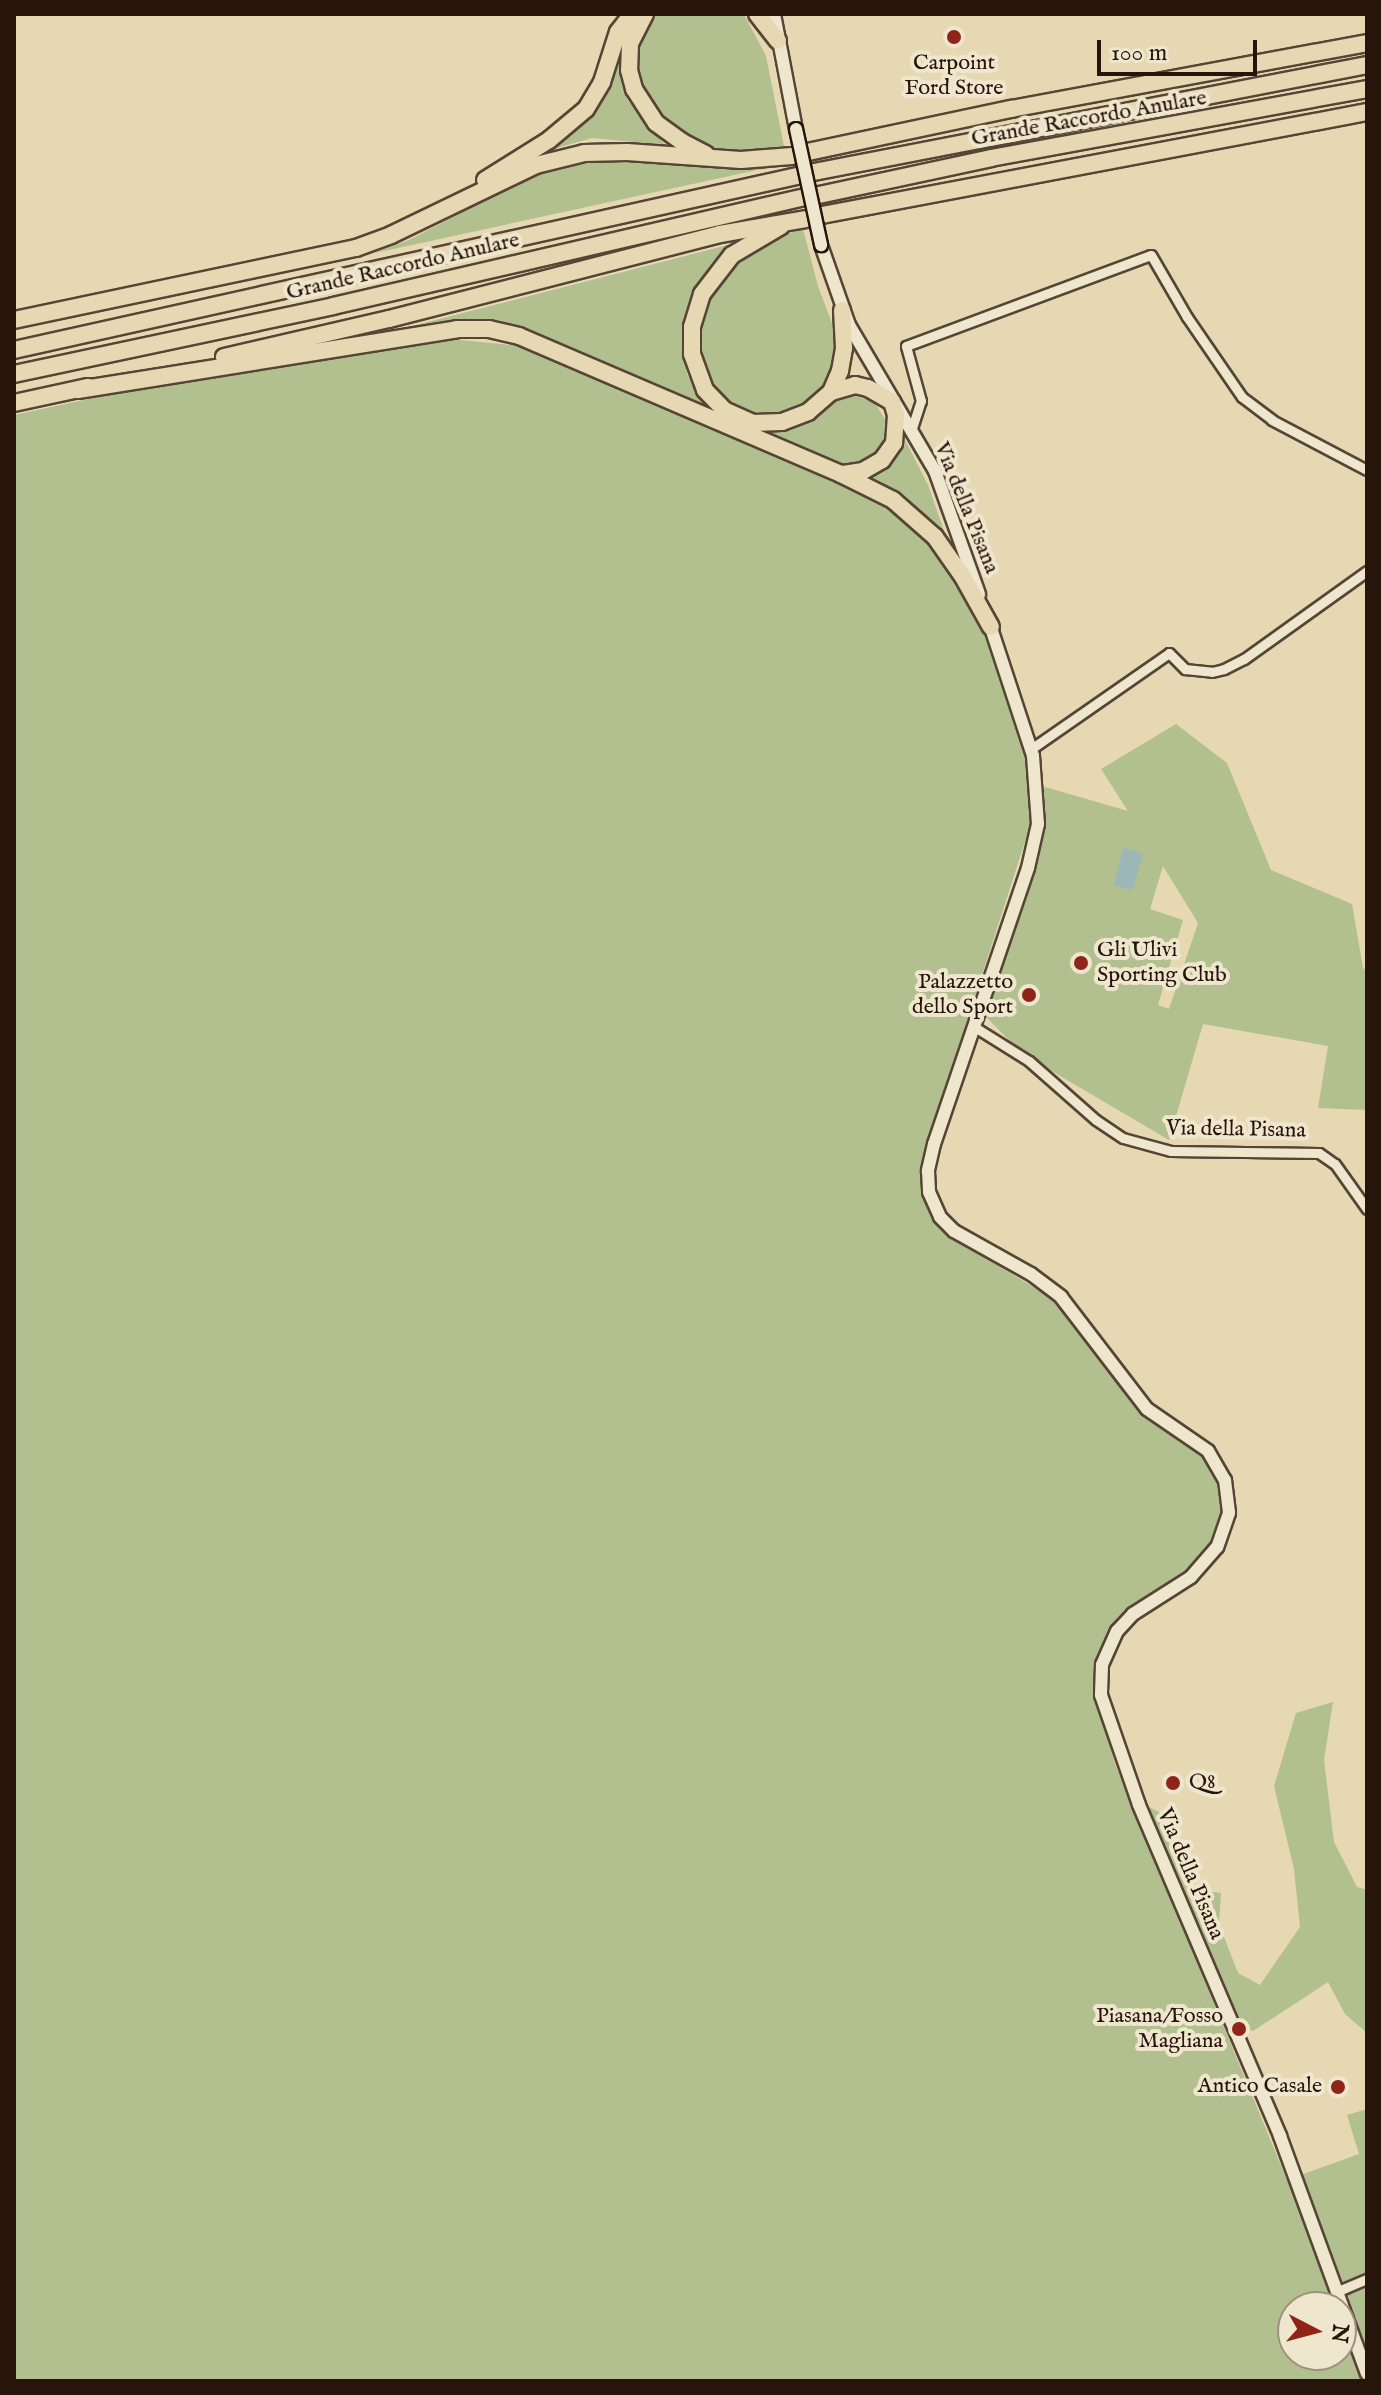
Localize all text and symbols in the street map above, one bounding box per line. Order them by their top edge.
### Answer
scale bar [1101,24,1261,74]
marker: Carpoint Ford Store [945,28,963,46]
text: 100 m [1111,38,1167,69]
place label: Carpoint Ford Store [905,50,1003,102]
street label: Grande Raccordo Anulare [969,85,1209,153]
street label: Grande Raccordo Anulare [284,227,522,307]
street label: Via della Pisana [928,438,1004,578]
place label: Gli Ulivi Sporting Club [1097,937,1227,988]
marker: Gli Ulivi Sporting Club [1072,954,1090,972]
place label: Palazzetto dello Sport [912,969,1013,1020]
marker: Palazzetto dello Sport [1020,986,1038,1004]
street label: Via della Pisana [1166,1116,1306,1144]
place label: Q8 [1189,1770,1216,1796]
marker: Q8 [1164,1774,1182,1792]
street label: Via della Pisana [1151,1804,1229,1944]
place label: Piasana/Fosso Magliana [1096,2003,1223,2054]
marker: Piasana/Fosso Magliana [1230,2020,1248,2038]
place label: Antico Casale [1198,2074,1322,2100]
marker: Antico Casale [1329,2078,1347,2096]
north arrow [1277,2291,1357,2371]
text: N [1324,2322,1354,2344]

